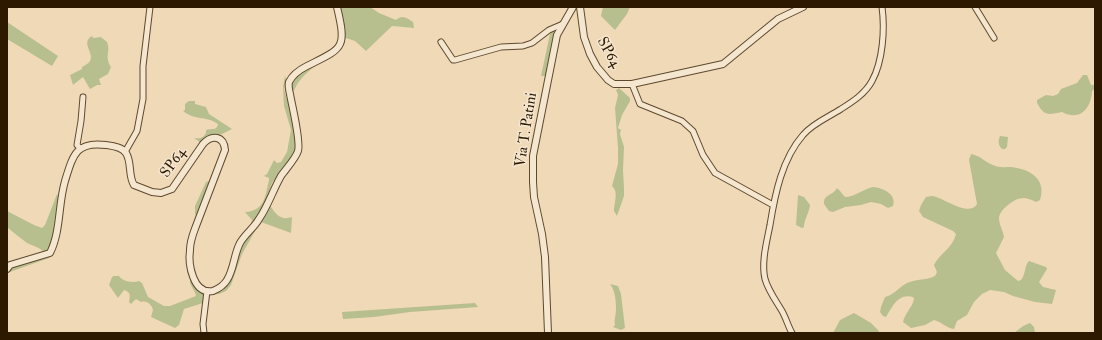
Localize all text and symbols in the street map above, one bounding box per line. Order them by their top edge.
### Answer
street label: SP64 [592,34,624,72]
street label: Via T. Patini [512,91,542,169]
street label: SP64 [157,144,191,182]

